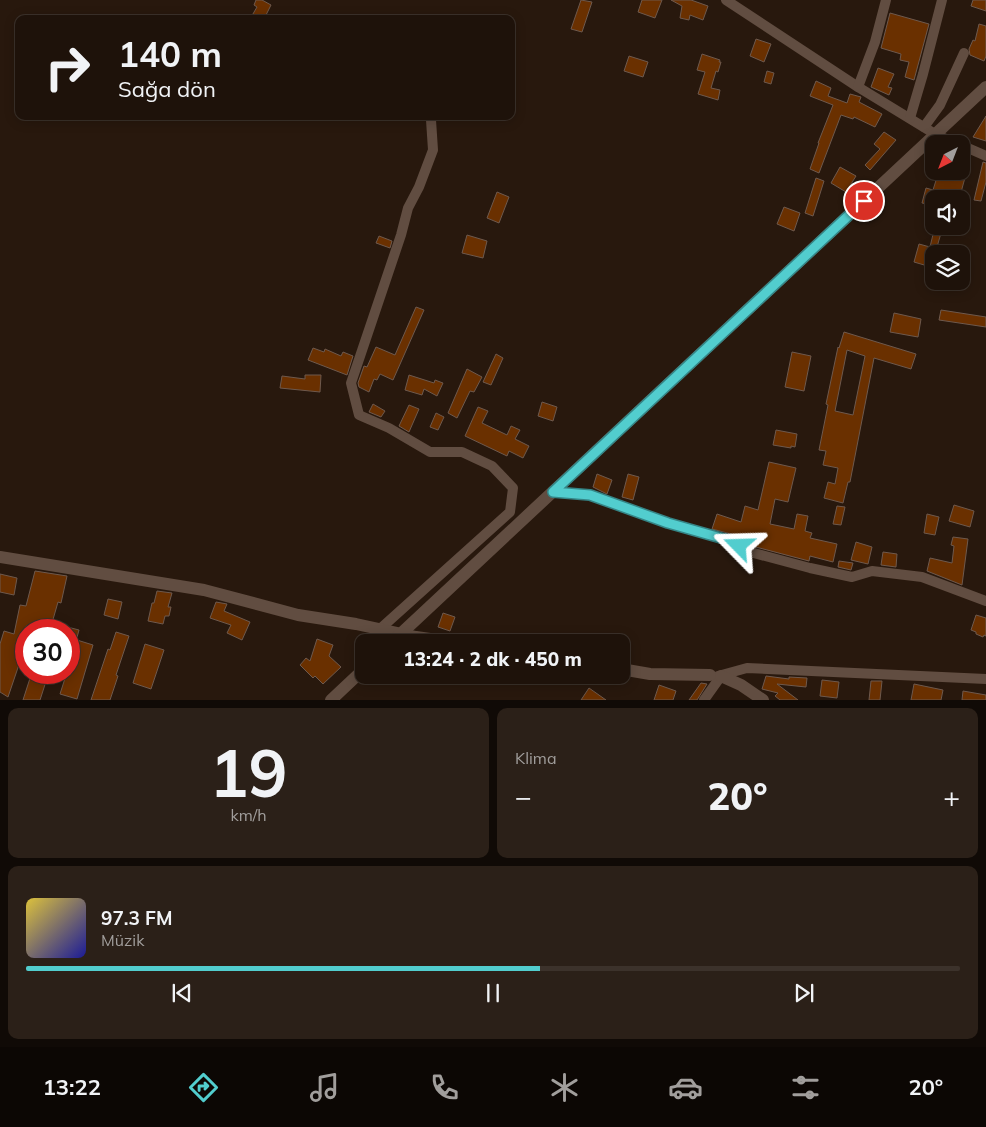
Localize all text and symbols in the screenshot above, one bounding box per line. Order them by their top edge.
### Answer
text: 140 m [118,32,222,76]
icon: right [35,35,100,100]
text: Sağa dön [118,75,216,103]
north arrow [925,135,970,180]
map controls [925,135,970,290]
pin [843,180,885,222]
icon: arrive [850,187,878,215]
button: sound [925,190,970,235]
button: layers [925,245,970,290]
position arrow [712,519,764,571]
speed limit sign: 30 [15,619,80,684]
text: 13:24 · 2 dk · 450 m [403,647,582,671]
text: 19 [209,732,288,813]
text: Klima [515,748,557,768]
text: 20° [707,772,768,820]
text: − [515,779,532,814]
text: + [943,779,960,814]
text: km/h [230,805,267,825]
text: 97.3 FM [101,906,173,930]
text: Müzik [101,930,144,950]
icon: previous [168,979,196,1007]
icon: pause [479,979,507,1007]
icon: next [790,979,818,1007]
icon: directions [186,1070,221,1105]
icon: music [307,1070,342,1105]
icon: phone [427,1070,462,1105]
icon: climate [547,1070,582,1105]
icon: car [668,1070,703,1105]
icon: filters [788,1070,823,1105]
text: 13:22 [43,1073,101,1101]
text: 20° [908,1073,943,1101]

